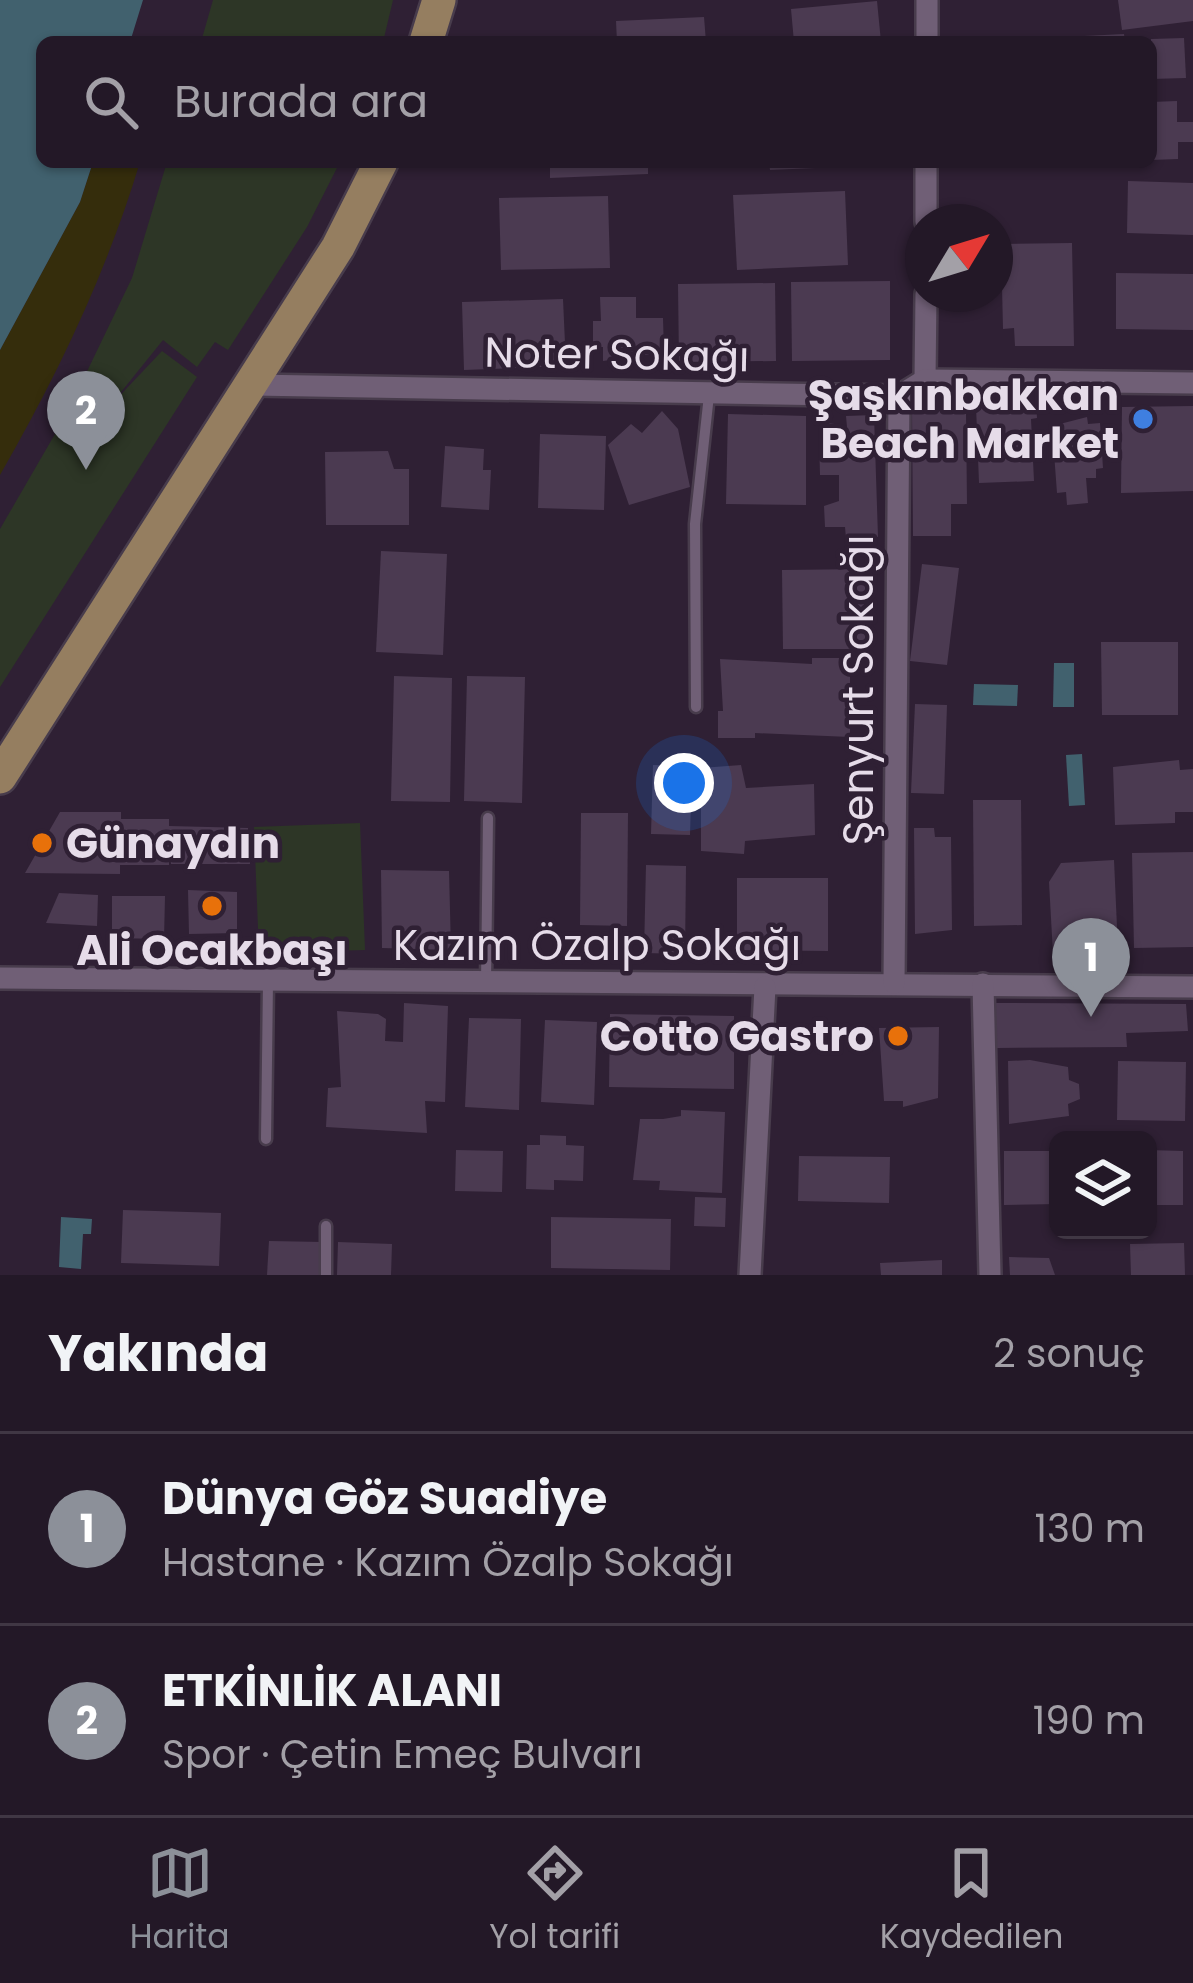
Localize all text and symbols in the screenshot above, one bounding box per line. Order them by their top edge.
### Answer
search box [36,36,1157,168]
icon: search [78,69,144,135]
text: Burada ara [174,70,428,133]
north arrow [905,204,1013,312]
street label: Noter Sokağı [484,323,750,386]
place label: Şaşkınbakkan Beach Market [808,366,1119,473]
pin: 2 [47,371,125,470]
marker: Şaşkınbakkan Beach Market [1130,406,1156,432]
street label: Şenyurt Sokağı [829,535,888,845]
your location [654,753,714,813]
place label: Günaydın [66,814,280,873]
marker: Günaydın [29,830,55,856]
marker: Ali Ocakbaşı [199,893,225,919]
street label: Kazım Özalp Sokağı [393,916,801,975]
pin: 1 [1052,918,1130,1017]
place label: Ali Ocakbaşı [76,921,348,980]
place label: Cotto Gastro [600,1007,874,1066]
marker: Cotto Gastro [885,1023,911,1049]
map controls [1049,1131,1157,1239]
button: layers [1049,1131,1157,1239]
text: Yakında [48,1317,268,1389]
text: 2 sonuç [993,1326,1145,1381]
text: Dünya Göz Suadiye [162,1467,607,1530]
text: 1 [80,1501,94,1556]
text: 130 m [1034,1501,1145,1556]
text: Hastane · Kazım Özalp Sokağı [162,1535,734,1590]
text: ETKİNLİK ALANI [162,1659,502,1722]
text: 2 [76,1693,98,1748]
text: 190 m [1033,1693,1145,1748]
text: Spor · Çetin Emeç Bulvarı [162,1727,643,1782]
tab: Harita [130,1840,230,1962]
tab: Yol tarifi [489,1840,620,1962]
tab: Kaydedilen [880,1840,1063,1962]

